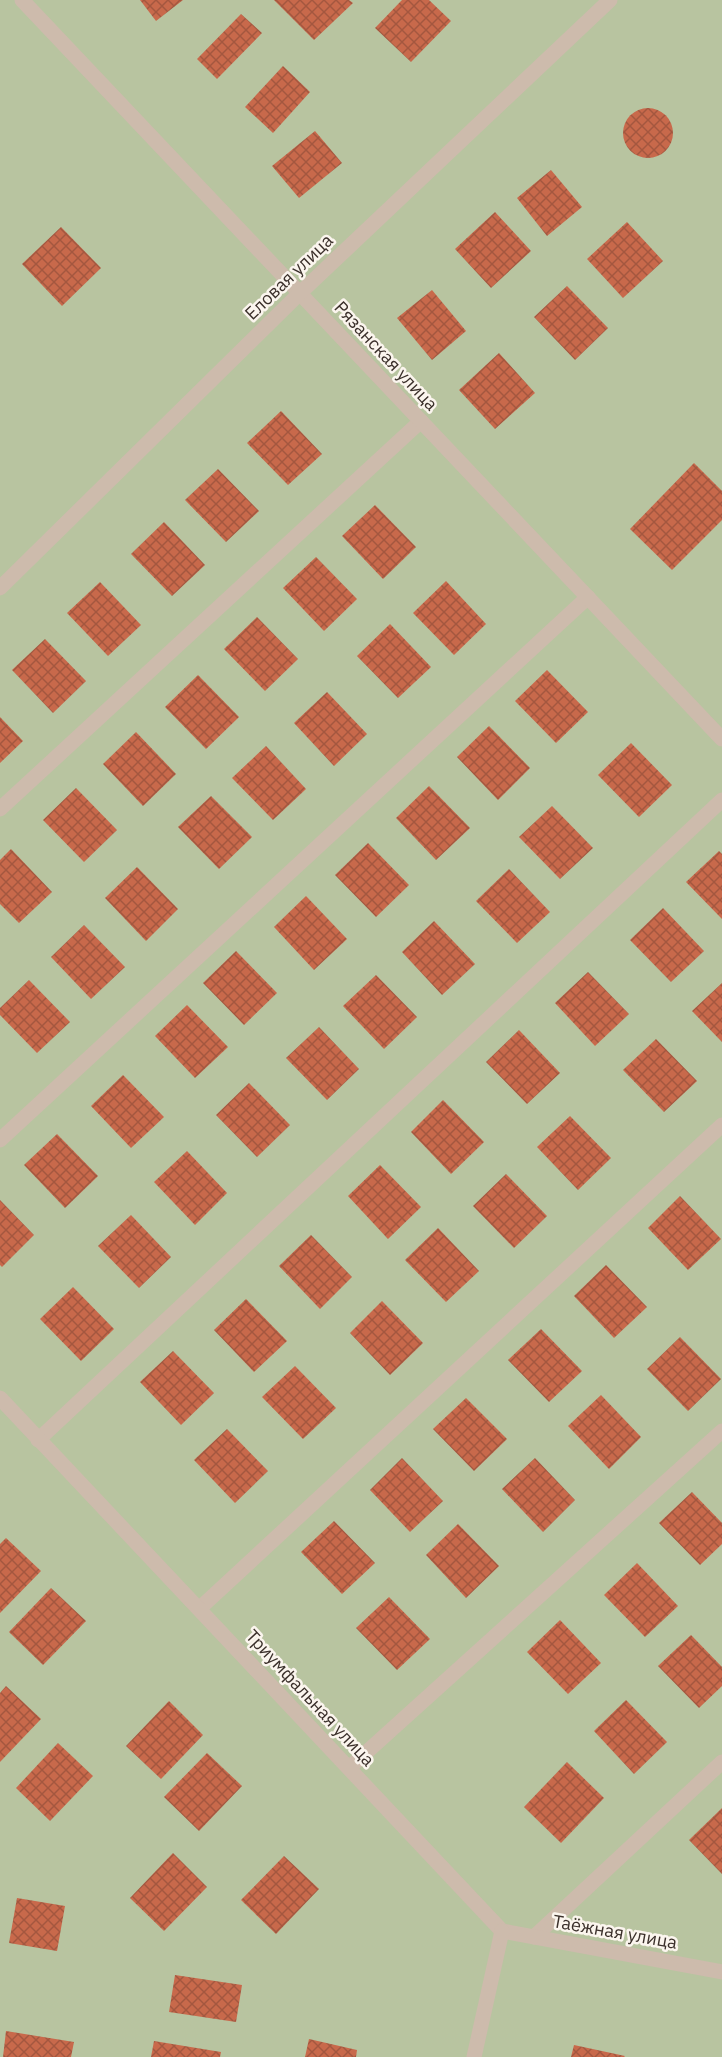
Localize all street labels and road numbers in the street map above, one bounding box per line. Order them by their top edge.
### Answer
street label: Еловая улица [240,228,338,325]
street label: Рязанская улица [330,296,443,416]
street label: Триумфальная улица [241,1624,380,1771]
street label: Таёжная улица [551,1909,680,1954]

